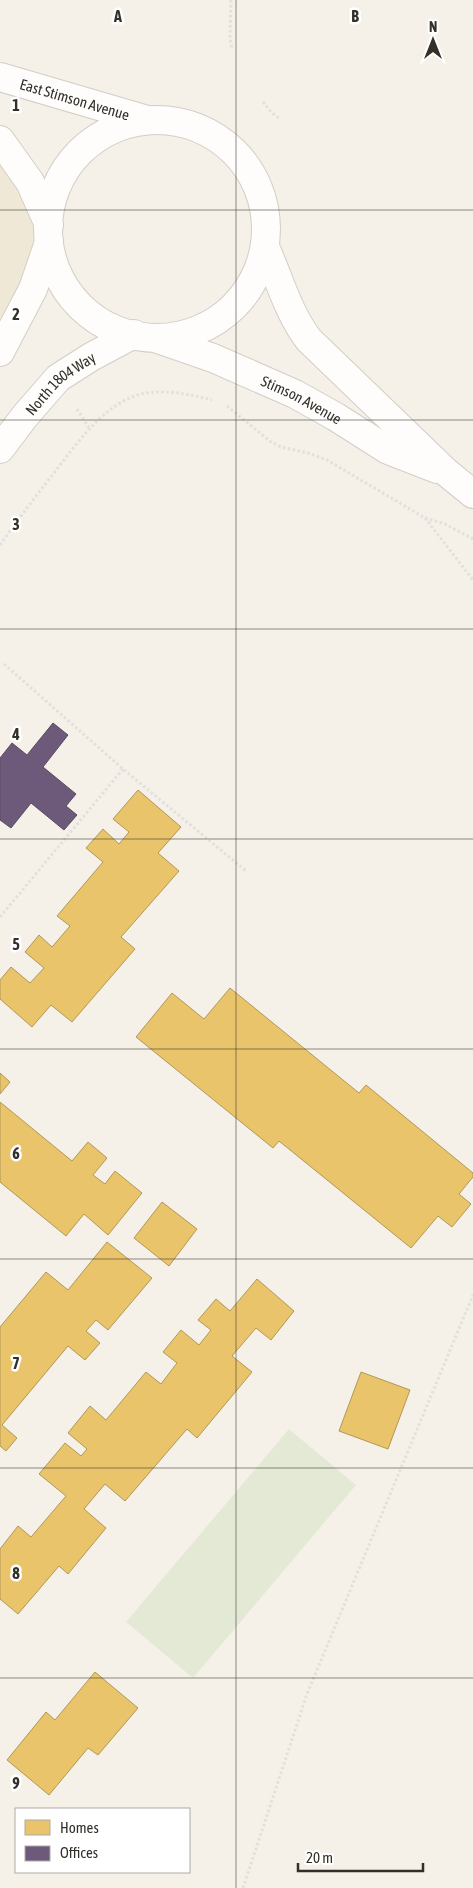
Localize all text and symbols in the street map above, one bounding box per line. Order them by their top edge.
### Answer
text: A [113,7,122,25]
text: B [351,7,359,25]
north arrow [408,15,458,65]
text: N [429,19,437,35]
street label: East Stimson Avenue [18,75,132,123]
text: 1 [12,96,20,114]
text: 2 [12,305,20,323]
street label: North 1804 Way [22,348,98,418]
street label: Stimson Avenue [259,372,345,427]
text: 3 [12,515,20,533]
text: 4 [11,725,20,743]
text: 5 [12,935,20,953]
text: 6 [12,1144,20,1162]
text: 7 [12,1354,20,1372]
text: 8 [12,1564,20,1582]
text: 9 [12,1774,20,1792]
legend [15,1808,190,1873]
text: Homes [60,1819,99,1836]
scale bar [298,1840,423,1872]
text: Offices [60,1844,98,1861]
text: 20 m [306,1849,333,1866]

